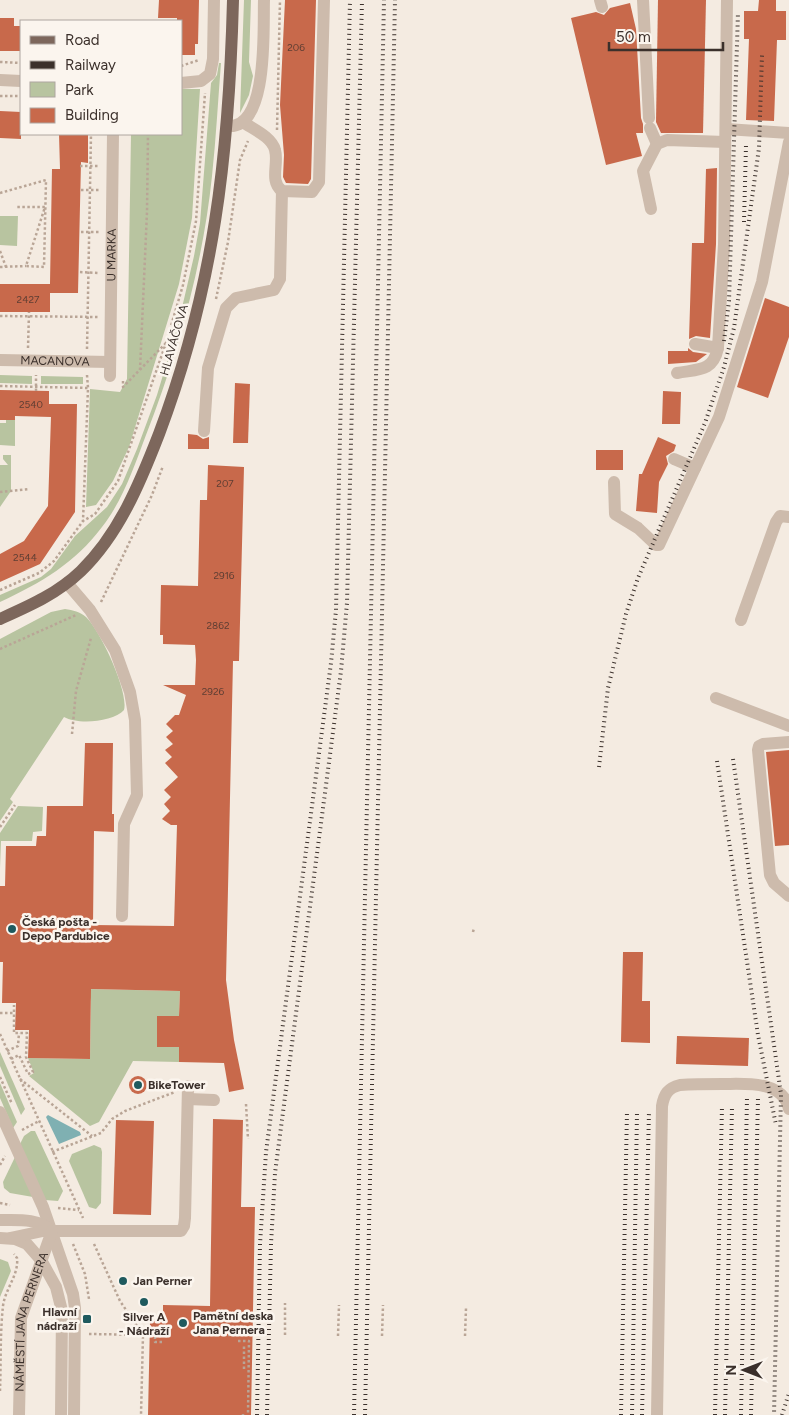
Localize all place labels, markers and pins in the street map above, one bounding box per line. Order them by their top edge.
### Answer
place label: Česká pošta - Depo Pardubice [22,915,110,943]
marker: Česká pošta - Depo Pardubice [6,923,18,935]
place label: BikeTower [148,1078,206,1092]
marker: BikeTower [132,1079,144,1091]
place label: Jan Perner [133,1274,192,1288]
marker: Jan Perner [117,1275,129,1287]
marker: Silver A - Nádraží [138,1296,150,1308]
place label: Hlavní nádraží [37,1305,78,1333]
place label: Pamětní deska Jana Pernera [193,1309,273,1337]
place label: Silver A - Nádraží [119,1310,170,1338]
marker: Hlavní nádraží [81,1313,93,1325]
marker: Pamětní deska Jana Pernera [177,1317,189,1329]

